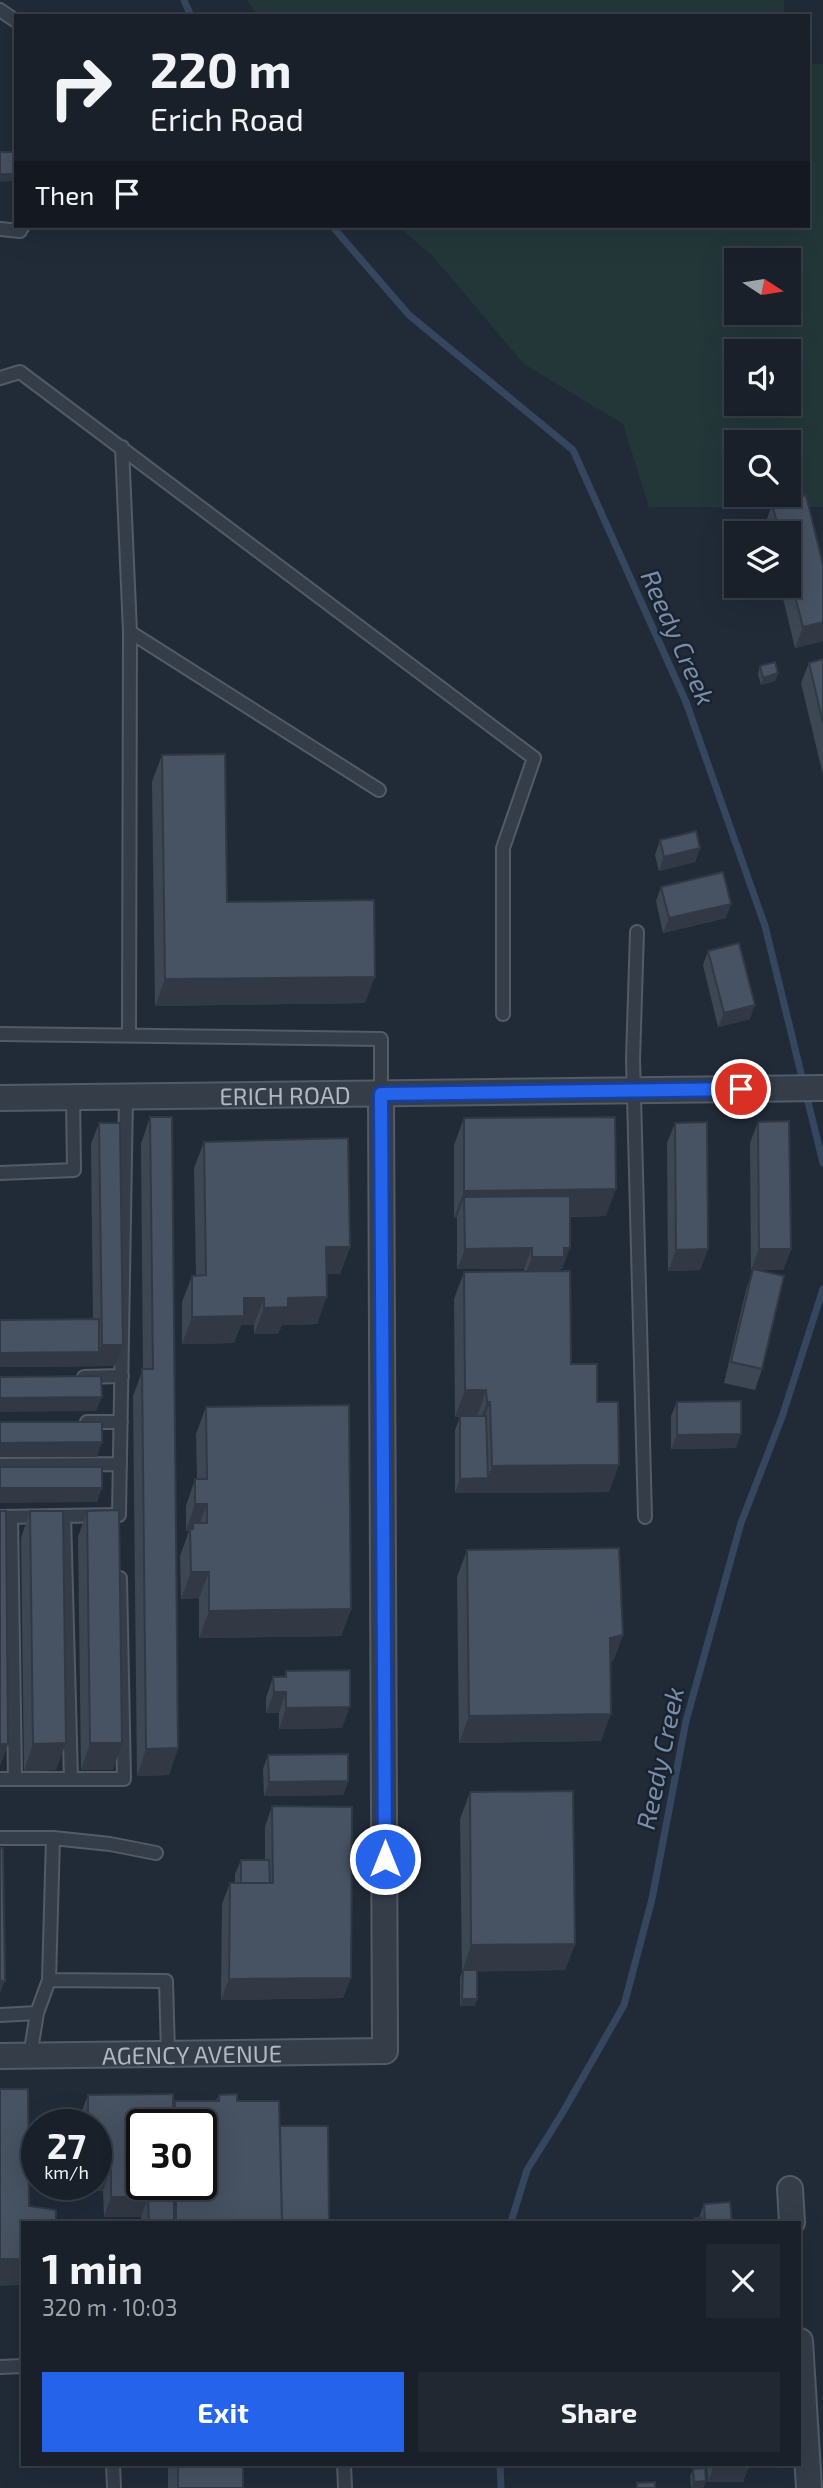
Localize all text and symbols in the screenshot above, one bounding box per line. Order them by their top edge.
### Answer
text: 220 m [150,39,292,98]
icon: right [35,42,126,133]
text: Erich Road [150,99,304,137]
icon: arrive [108,175,146,213]
text: Then [35,179,94,210]
north arrow [724,248,802,326]
map controls [724,248,801,598]
button: sound [724,339,801,416]
button: search [724,430,801,507]
button: layers [724,521,801,598]
water label: Reedy Creek [634,565,723,710]
pin [711,1059,771,1119]
icon: arrive [722,1070,760,1108]
street label: ERICH ROAD [219,1079,351,1110]
water label: Reedy Creek [629,1684,690,1832]
position arrow [348,1822,422,1896]
street label: AGENCY AVENUE [102,2038,282,2069]
speed limit sign: 30 [126,2109,217,2200]
text: 27 [47,2124,86,2166]
text: km/h [44,2161,89,2183]
text: 1 min [42,2242,143,2292]
button: close [706,2244,780,2318]
text: 320 m · 10:03 [42,2293,178,2321]
button: Exit [42,2372,404,2452]
button: Share [418,2372,780,2452]

